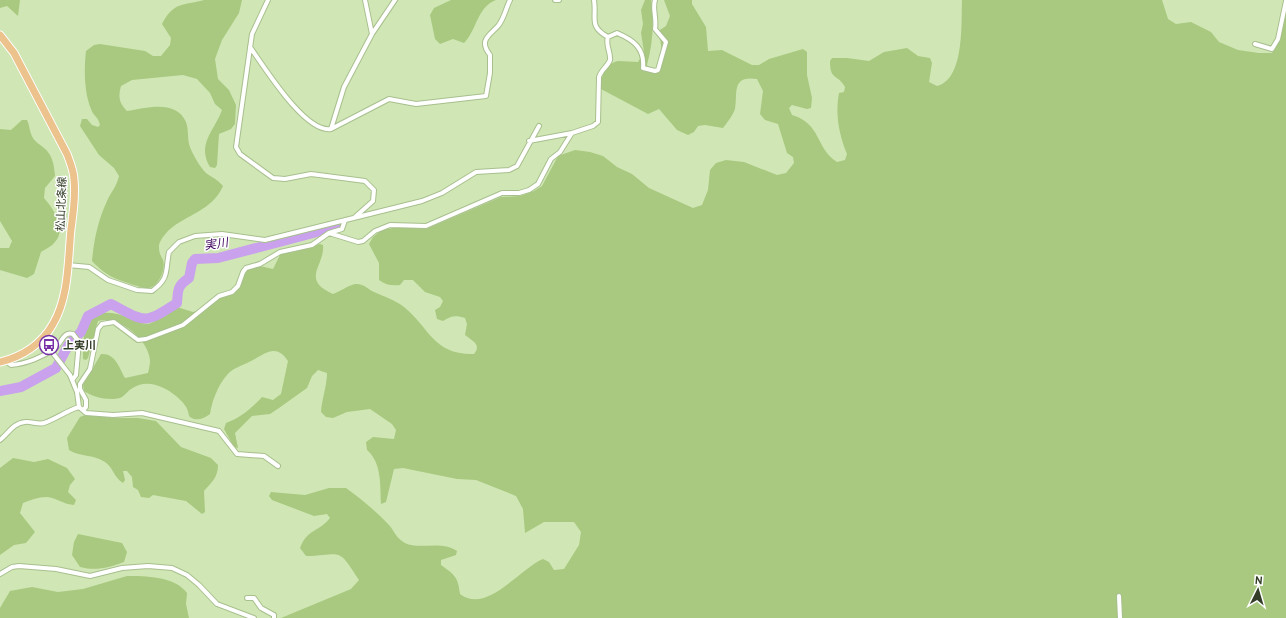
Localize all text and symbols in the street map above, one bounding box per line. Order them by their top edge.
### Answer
street label: 松山北条線 [54,176,70,232]
water label: 実川 [203,235,231,255]
bus stop icon: 上実川 [38,334,60,356]
place label: 上実川 [63,339,96,353]
north arrow [1238,570,1278,610]
text: N [1254,574,1263,588]

